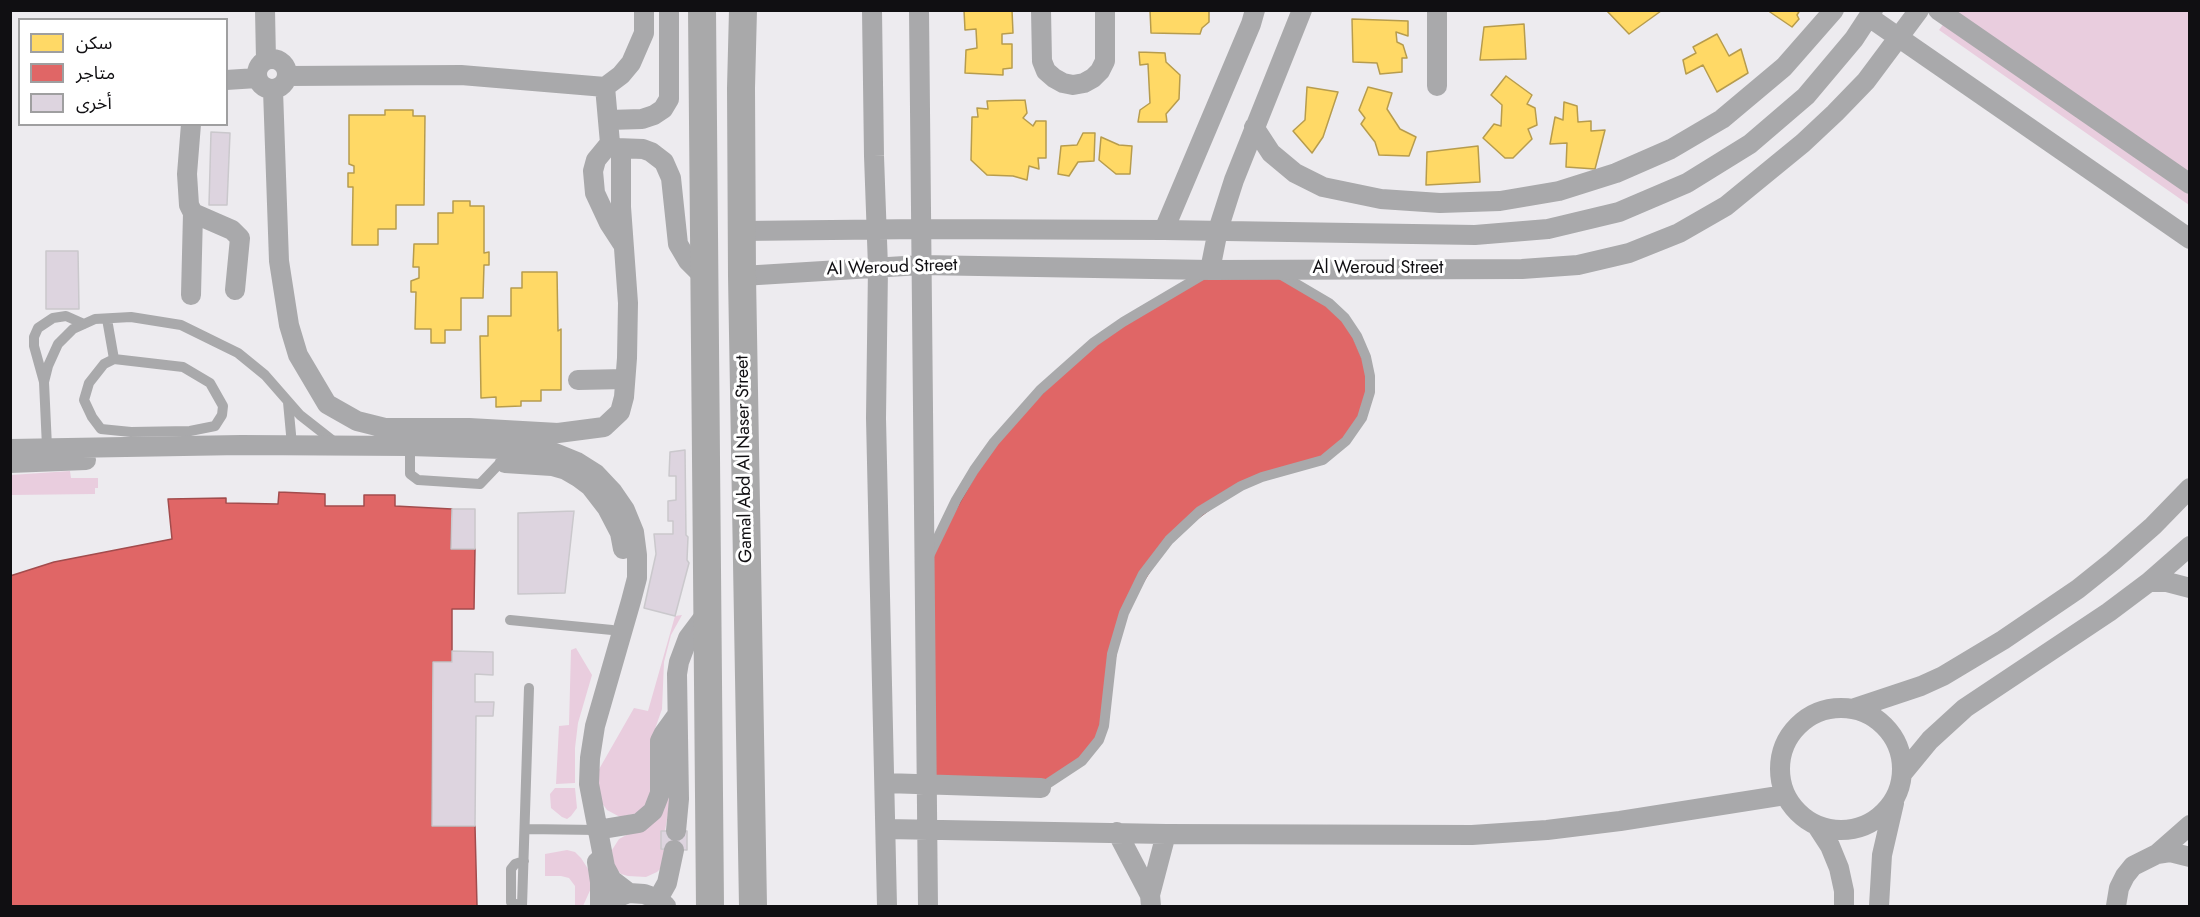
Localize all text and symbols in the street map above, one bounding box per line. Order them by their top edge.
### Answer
legend [18,18,228,126]
text: سكن [76,30,112,56]
text: متاجر [76,60,115,86]
text: أخرى [76,90,112,116]
street label: Al Weroud Street [826,255,958,281]
street label: Al Weroud Street [1313,258,1443,280]
street label: Gamal Abd Al Naser Street [732,355,758,563]

